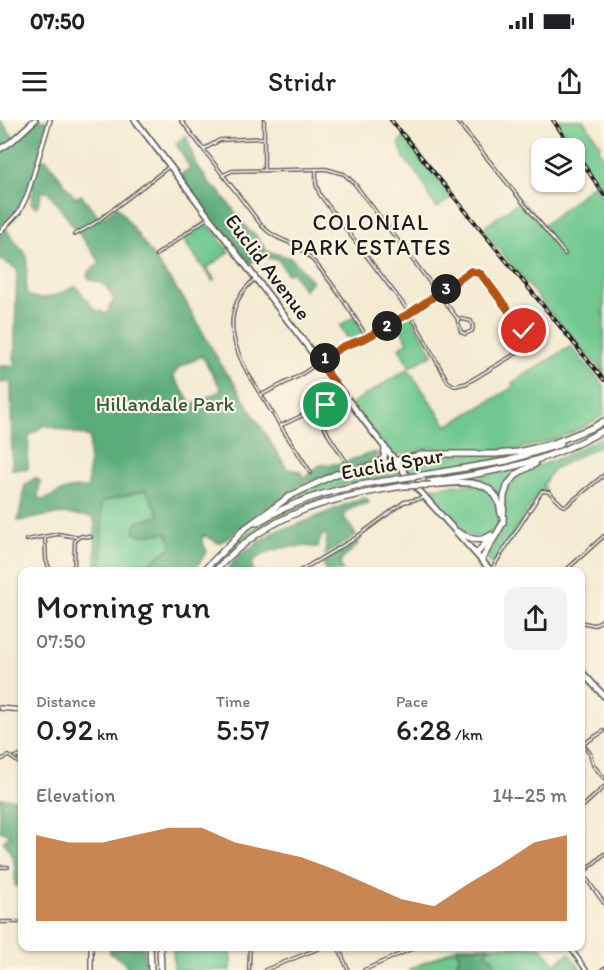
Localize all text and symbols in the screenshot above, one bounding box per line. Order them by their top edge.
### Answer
text: 07:50 [30,8,85,35]
icon: menu [18,65,51,98]
text: Stridr [268,65,336,98]
icon: share [553,65,586,98]
map controls [531,138,585,192]
button: layers [531,138,585,192]
street label: Euclid Avenue [220,209,316,325]
district label: COLONIAL PARK ESTATES [290,209,452,261]
pin: 3 [431,274,461,304]
text: 3 [442,279,450,298]
pin [498,305,549,356]
pin: 2 [372,311,402,341]
icon: check [507,314,540,347]
text: 2 [383,316,391,335]
pin: 1 [310,343,340,373]
text: 1 [321,348,329,367]
pin [300,379,351,430]
icon: arrive [309,388,342,421]
park label: Hillandale Park [96,391,235,416]
street label: Euclid Spur [339,442,445,485]
text: Morning run [36,587,211,626]
button: share [504,587,567,650]
text: 07:50 [36,629,86,653]
text: Distance [36,692,96,711]
text: Time [216,692,250,711]
text: Pace [396,692,428,711]
text: 0.92 [36,711,93,748]
text: 5:57 [216,711,270,748]
text: 6:28 [396,711,451,748]
text: km [93,725,118,744]
text: /km [451,725,483,744]
text: Elevation [36,783,115,807]
text: 14–25 m [492,783,567,807]

